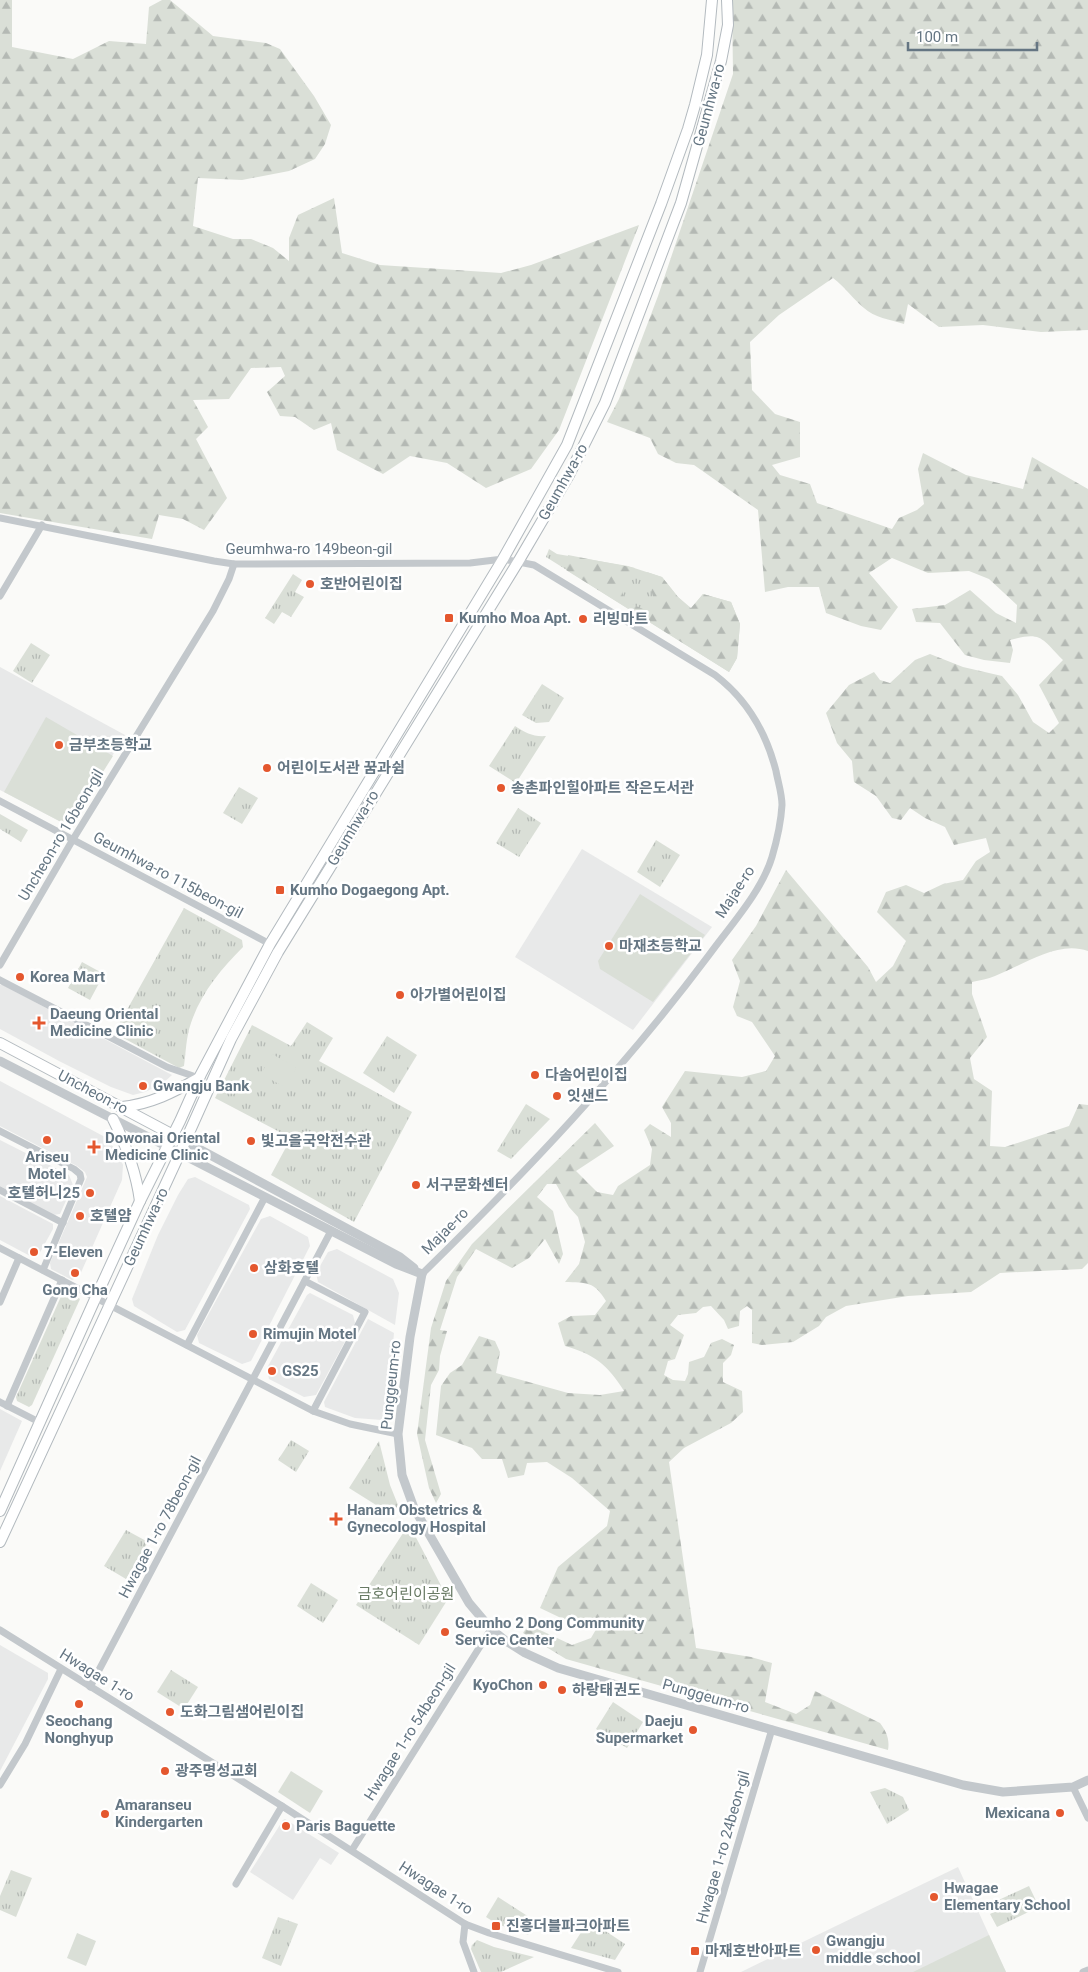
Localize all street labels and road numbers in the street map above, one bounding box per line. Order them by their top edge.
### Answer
street label: Geumhwa-ro [689,62,729,148]
street label: Geumhwa-ro [535,440,591,524]
street label: Geumhwa-ro 149beon-gil [225,540,393,558]
street label: Uncheon-ro 16beon-gil [15,766,107,904]
street label: Geumhwa-ro [323,787,383,869]
street label: Geumhwa-ro 115beon-gil [90,828,246,922]
street label: Majae-ro [711,863,759,921]
street label: Uncheon-ro [55,1066,131,1118]
street label: Geumhwa-ro [120,1185,172,1269]
street label: Majae-ro [418,1204,472,1258]
street label: Punggeum-ro [377,1339,405,1431]
street label: Hwagae 1-ro 78beon-gil [115,1453,205,1601]
street label: Hwagae 1-ro [56,1645,138,1705]
street label: Hwagae 1-ro 54beon-gil [360,1660,460,1804]
street label: Punggeum-ro [660,1675,752,1717]
street label: Hwagae 1-ro 24beon-gil [693,1769,753,1925]
street label: Hwagae 1-ro [396,1857,476,1919]

